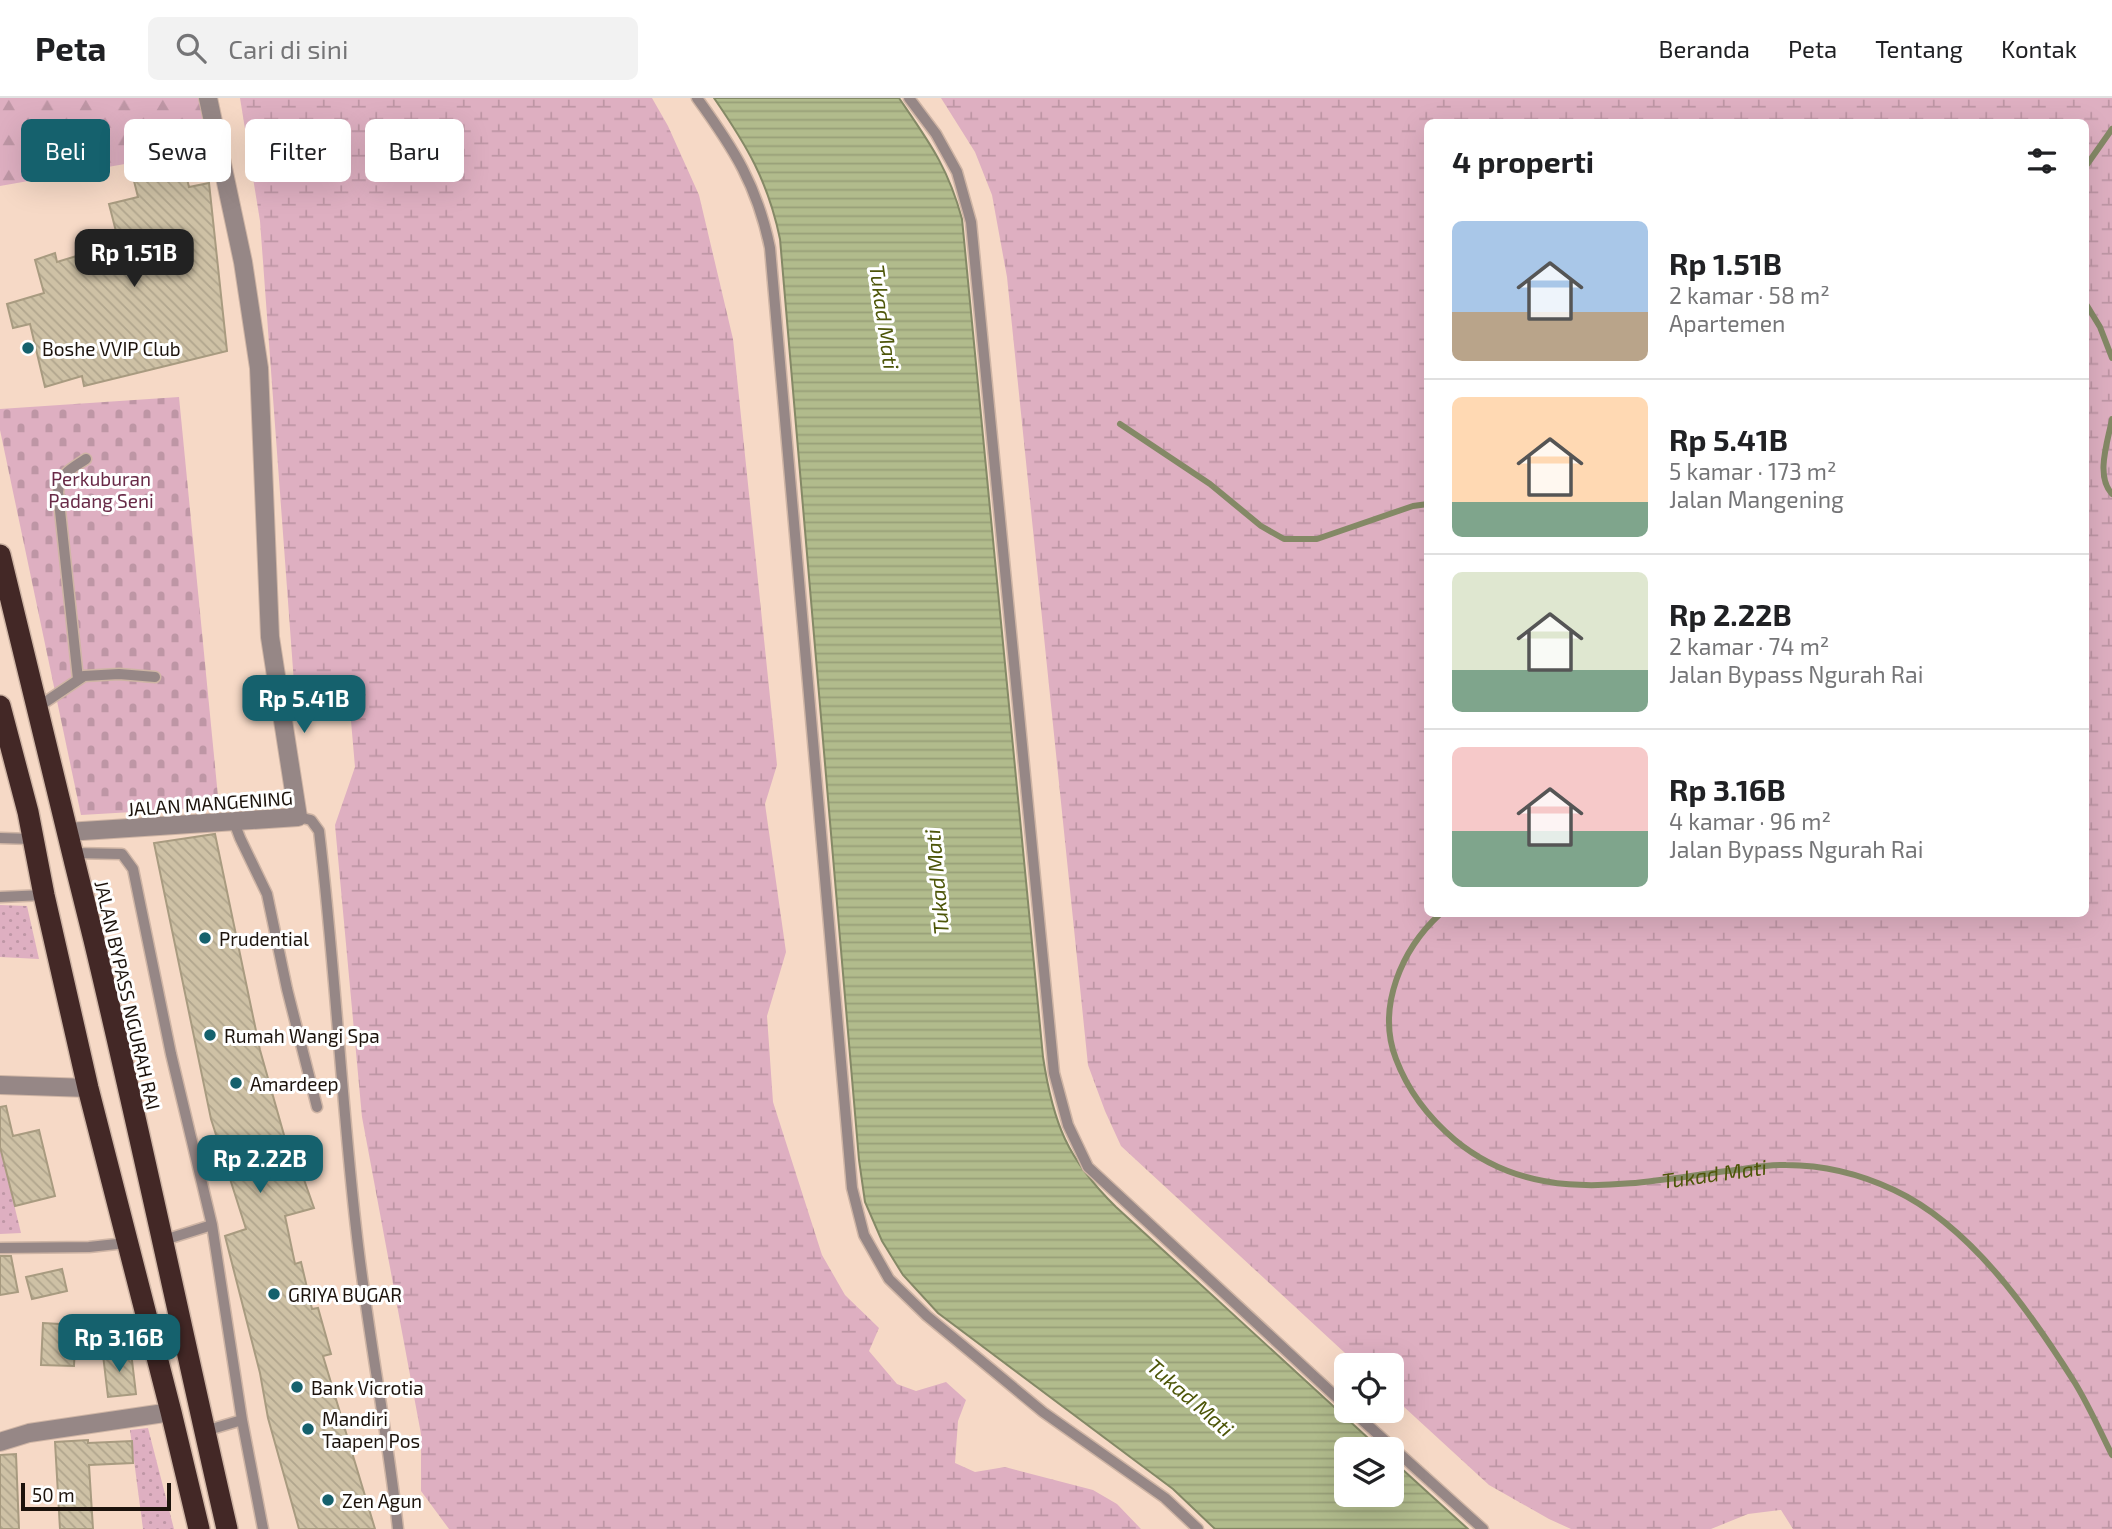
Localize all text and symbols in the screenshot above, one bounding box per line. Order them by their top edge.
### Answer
search box [148,17,638,80]
text: Peta [35,28,106,68]
icon: search [172,29,210,67]
text: Cari di sini [228,33,348,64]
text: Beranda [1659,34,1750,63]
text: Peta [1788,34,1837,63]
text: Tentang [1875,34,1963,63]
text: Kontak [2001,34,2077,63]
chip: Beli [21,119,110,182]
chip: Sewa [124,119,231,182]
chip: Filter [245,119,351,182]
chip: Baru [365,119,464,182]
icon: filters [2023,142,2061,180]
text: 4 properti [1452,143,1594,179]
pin: Rp 1.51B [62,230,206,289]
text: Rp 1.51B [91,238,177,266]
text: Rp 1.51B [1669,245,1782,281]
icon: home [1508,249,1592,333]
water label: Tukad Mati [865,263,905,371]
text: 2 kamar · 58 m² [1669,281,1830,309]
text: Apartemen [1669,309,1785,337]
place label: Boshe VVIP Club [42,337,181,360]
marker: Boshe VVIP Club [20,340,36,356]
text: Rp 5.41B [1669,421,1788,457]
icon: home [1508,425,1592,509]
text: 5 kamar · 173 m² [1669,457,1837,485]
park label: Perkuburan Padang Seni [48,467,154,512]
text: Jalan Mangening [1669,485,1844,513]
text: Rp 2.22B [1669,596,1792,632]
icon: home [1508,600,1592,684]
text: 2 kamar · 74 m² [1669,632,1829,660]
text: Jalan Bypass Ngurah Rai [1669,660,1923,688]
pin: Rp 5.41B [232,676,376,735]
text: Rp 5.41B [258,684,350,712]
text: Rp 3.16B [1669,771,1786,807]
icon: home [1508,775,1592,859]
street label: JALAN MANGENING [127,786,293,820]
text: 4 kamar · 96 m² [1669,807,1831,835]
water label: Tukad Mati [919,828,953,936]
text: Jalan Bypass Ngurah Rai [1669,835,1923,863]
street label: JALAN BYPASS NGURAH RAI [90,878,166,1112]
place label: Prudential [219,927,309,950]
marker: Prudential [197,930,213,946]
place label: Rumah Wangi Spa [224,1024,380,1047]
marker: Rumah Wangi Spa [202,1027,218,1043]
place label: Amardeep [250,1072,339,1095]
marker: Amardeep [228,1075,244,1091]
pin: Rp 2.22B [188,1136,332,1195]
text: Rp 2.22B [213,1144,307,1172]
water label: Tukad Mati [1660,1153,1768,1192]
place label: GRIYA BUGAR [288,1283,402,1306]
marker: GRIYA BUGAR [266,1286,282,1302]
pin: Rp 3.16B [47,1314,191,1374]
text: Rp 3.16B [74,1323,164,1351]
water label: Tukad Mati [1143,1353,1239,1441]
map controls [1334,1353,1404,1507]
button: locate [1334,1353,1404,1423]
place label: Bank Vicrotia [311,1376,424,1399]
marker: Bank Vicrotia [289,1379,305,1395]
place label: Mandiri Taapen Pos [322,1407,420,1452]
marker: Mandiri Taapen Pos [300,1421,316,1437]
button: layers [1334,1437,1404,1507]
scale bar [21,1480,172,1512]
text: 50 m [32,1483,75,1506]
place label: Zen Agun [342,1489,422,1512]
marker: Zen Agun [320,1492,336,1508]

